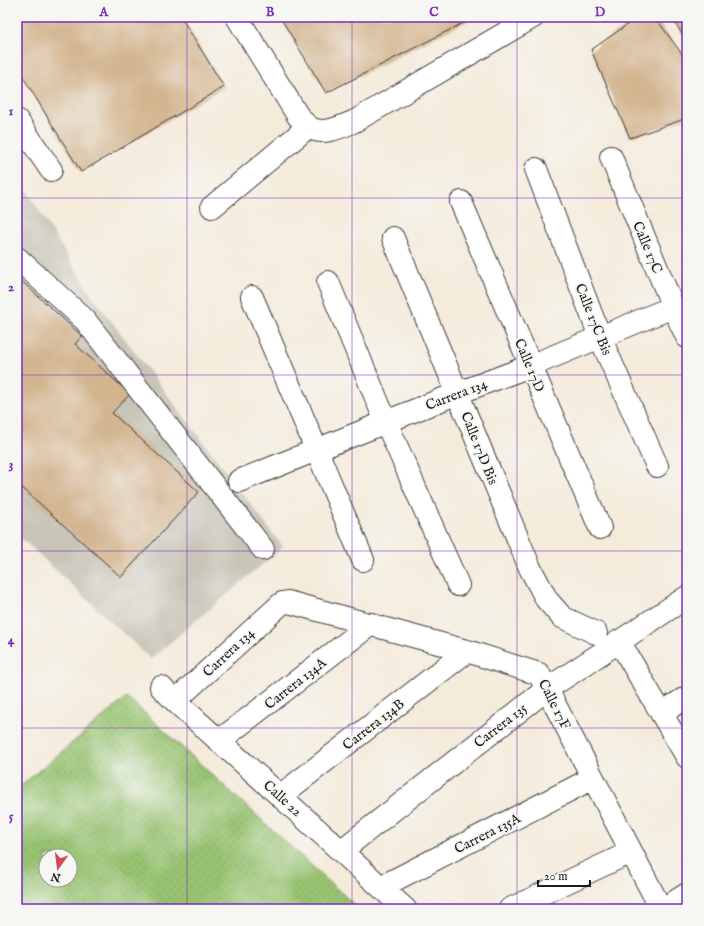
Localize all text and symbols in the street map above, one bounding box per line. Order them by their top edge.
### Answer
text: A [99,4,110,21]
text: B [266,4,275,21]
text: C [429,4,439,21]
text: D [595,4,606,21]
text: 1 [9,103,14,120]
street label: Calle 17C [628,219,666,276]
text: 2 [8,279,14,296]
street label: Calle 17C Bis [571,281,616,358]
street label: Calle 17D [510,336,548,395]
street label: Carrera 134 [423,375,490,415]
street label: Calle 17D Bis [456,409,502,488]
text: 3 [9,456,14,473]
street label: Carrera 134 [199,624,258,681]
text: 4 [8,632,15,649]
street label: Carrera 134A [261,654,331,714]
street label: Calle 17F [534,676,574,733]
street label: Carrera 134B [339,695,408,755]
street label: Carrera 135 [470,699,531,752]
street label: Calle 22 [259,777,306,821]
text: 5 [9,808,14,825]
street label: Carrera 135A [451,809,524,858]
north arrow [38,848,78,888]
scale bar [538,862,590,888]
text: N [49,869,63,885]
text: 20 m [544,869,567,884]

